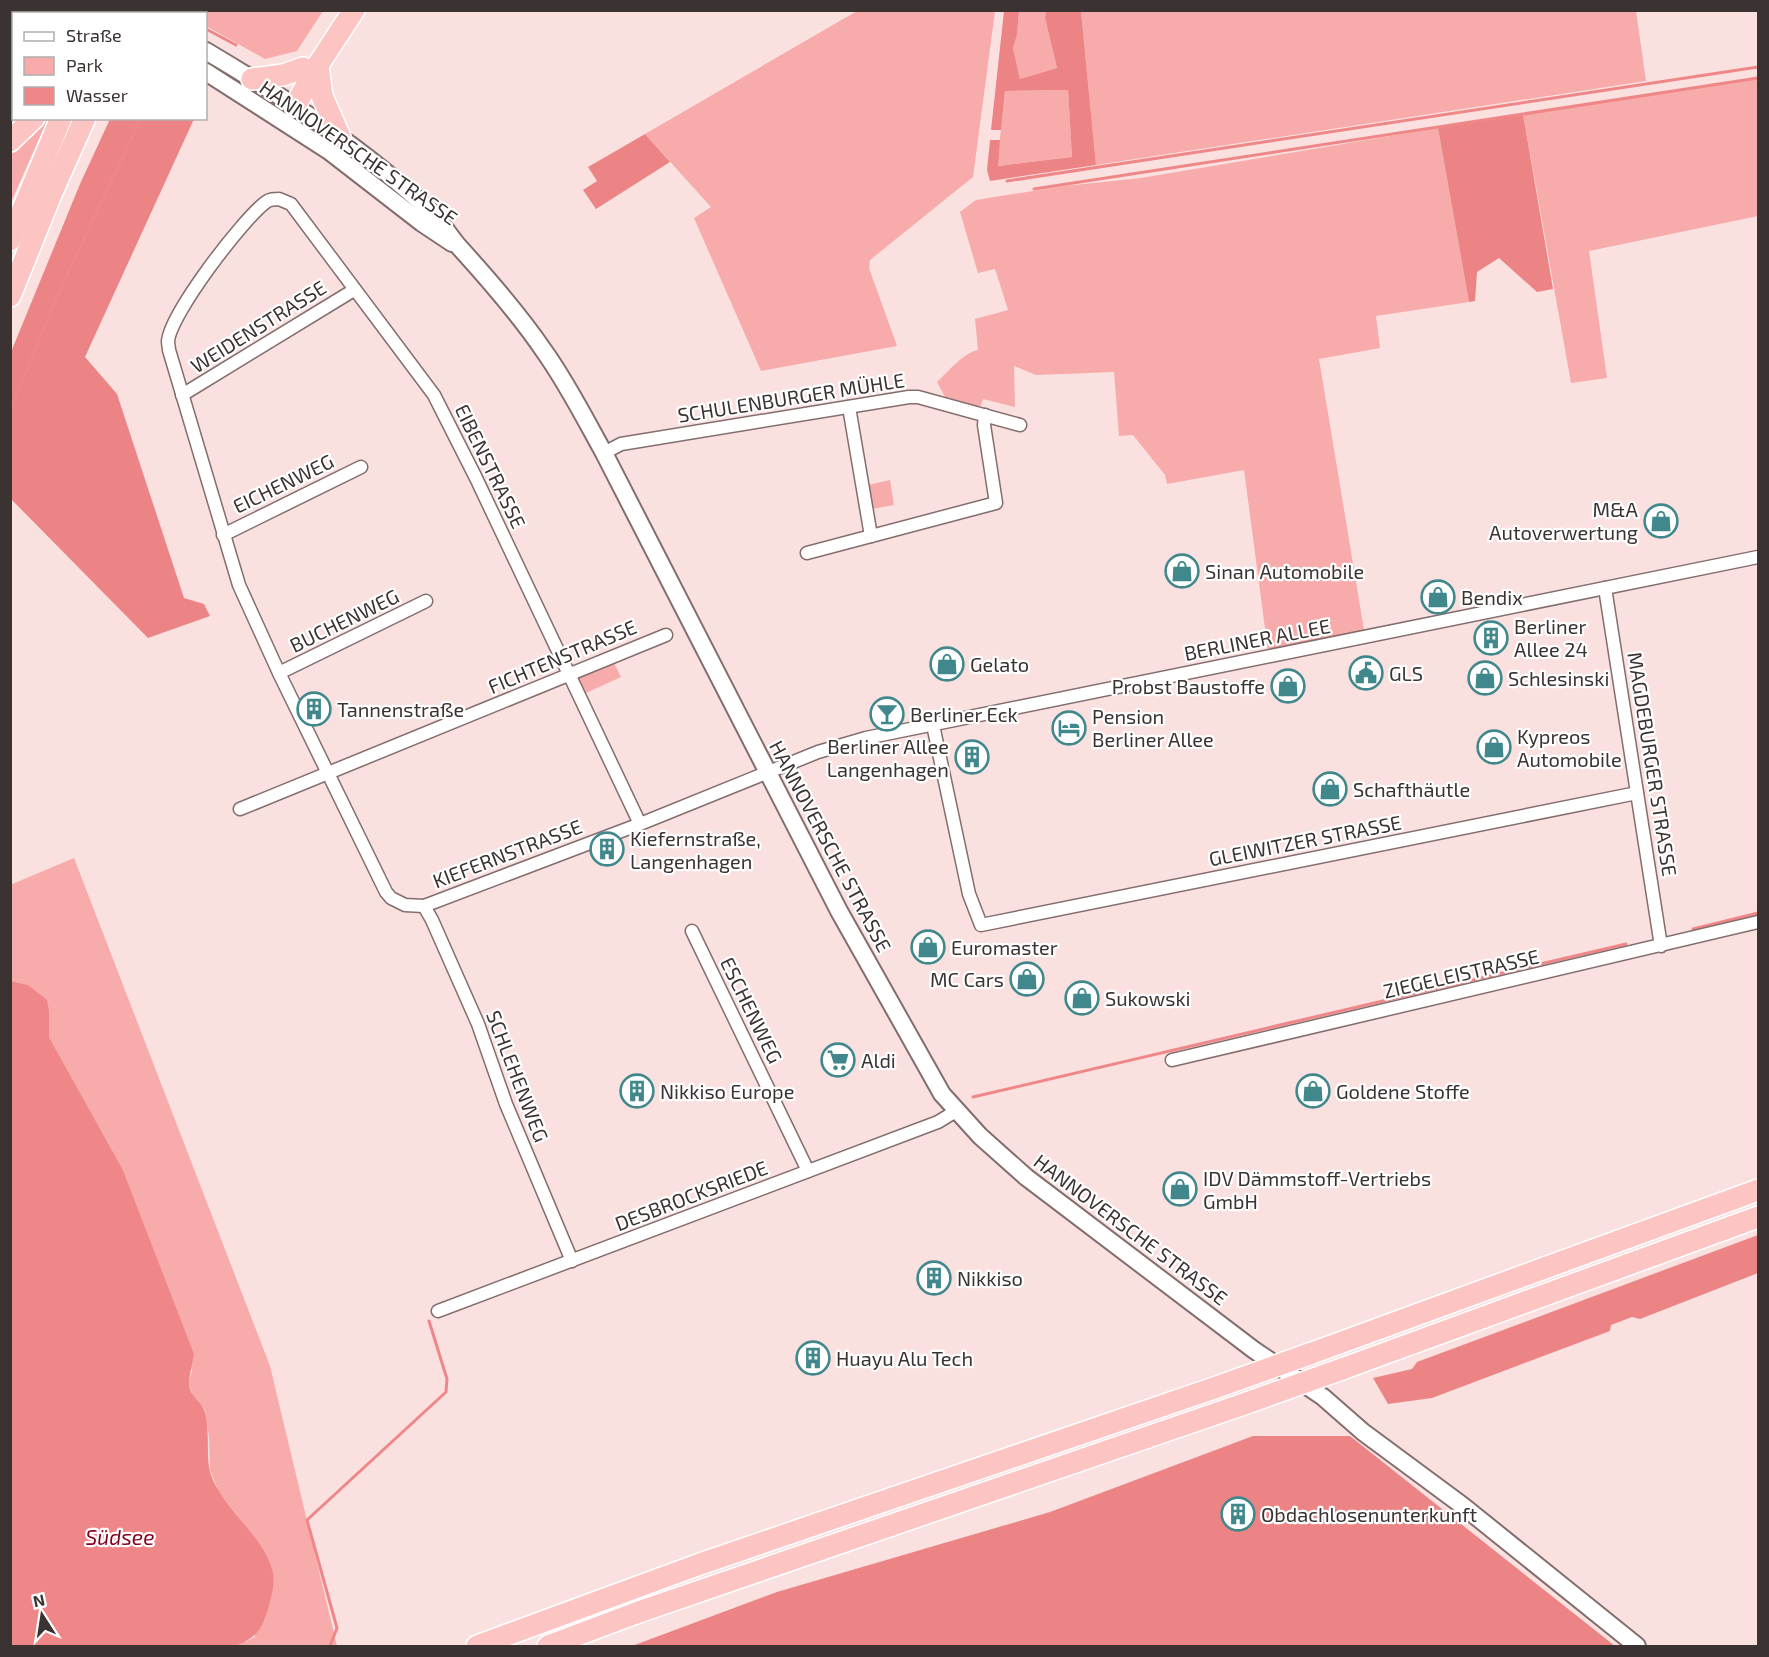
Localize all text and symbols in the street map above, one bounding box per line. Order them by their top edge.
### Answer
legend [12,12,207,120]
text: Straße [66,24,122,46]
text: Park [66,54,103,76]
street label: HANNOVERSCHE STRASSE [255,75,463,229]
text: Wasser [66,84,128,106]
street label: WEIDENSTRASSE [186,275,330,377]
street label: SCHULENBURGER MÜHLE [676,367,906,427]
street label: EIBENSTRASSE [451,400,531,532]
street label: EICHENWEG [229,448,337,518]
place label: M&A Autoverwertung [1489,497,1639,544]
shop icon: M&A Autoverwertung [1643,503,1679,539]
shop icon: Sinan Automobile [1164,553,1200,589]
place label: Sinan Automobile [1205,559,1364,583]
shop icon: Bendix [1420,579,1456,615]
street label: BUCHENWEG [286,583,402,657]
place label: Bendix [1461,585,1523,609]
street label: BERLINER ALLEE [1182,613,1332,665]
street label: FICHTENSTRASSE [484,614,640,698]
place label: Berliner Allee 24 [1514,614,1588,661]
building icon: Berliner Allee 24 [1473,620,1509,656]
shop icon: Gelato [929,646,965,682]
street label: MAGDEBURGER STRASSE [1623,650,1683,878]
place label: Gelato [970,652,1029,676]
public building icon: GLS [1348,655,1384,691]
shop icon: Schlesinski [1467,660,1503,696]
place label: GLS [1389,661,1423,685]
place label: Schlesinski [1508,666,1609,690]
shop icon: Probst Baustoffe [1270,668,1306,704]
place label: Probst Baustoffe [1112,674,1265,698]
building icon: Tannenstraße [296,691,332,727]
bar icon: Berliner Eck [869,696,905,732]
place label: Tannenstraße [337,697,464,721]
place label: Berliner Eck [910,702,1018,726]
place label: Pension Berliner Allee [1092,704,1214,751]
hotel icon: Pension Berliner Allee [1051,710,1087,746]
place label: Kypreos Automobile [1517,724,1622,771]
shop icon: Kypreos Automobile [1476,729,1512,765]
place label: Berliner Allee Langenhagen [827,734,949,781]
street label: HANNOVERSCHE STRASSE [765,736,897,956]
building icon: Berliner Allee Langenhagen [954,739,990,775]
shop icon: Schafthäutle [1312,771,1348,807]
place label: Schafthäutle [1353,777,1470,801]
street label: GLEIWITZER STRASSE [1207,810,1403,870]
street label: KIEFERNSTRASSE [429,813,585,893]
place label: Kiefernstraße, Langenhagen [630,826,761,873]
building icon: Kiefernstraße, Langenhagen [589,831,625,867]
shop icon: Euromaster [910,929,946,965]
place label: Euromaster [951,935,1058,959]
street label: ZIEGELEISTRASSE [1381,943,1541,1003]
street label: ESCHENWEG [716,953,788,1067]
shop icon: MC Cars [1009,961,1045,997]
place label: MC Cars [930,967,1004,991]
shop icon: Sukowski [1064,980,1100,1016]
place label: Sukowski [1105,986,1191,1010]
street label: SCHLEHENWEG [482,1007,554,1145]
supermarket icon: Aldi [820,1042,856,1078]
place label: Aldi [861,1048,896,1072]
building icon: Nikkiso Europe [619,1073,655,1109]
shop icon: Goldene Stoffe [1295,1073,1331,1109]
place label: Nikkiso Europe [660,1079,794,1103]
place label: Goldene Stoffe [1336,1079,1470,1103]
street label: HANNOVERSCHE STRASSE [1030,1148,1232,1310]
street label: DESBROCKSRIEDE [611,1155,771,1235]
place label: IDV Dämmstoff-Vertriebs GmbH [1203,1166,1431,1213]
shop icon: IDV Dämmstoff-Vertriebs GmbH [1162,1171,1198,1207]
building icon: Nikkiso [916,1260,952,1296]
place label: Nikkiso [957,1266,1023,1290]
building icon: Huayu Alu Tech [795,1340,831,1376]
place label: Huayu Alu Tech [836,1346,973,1370]
building icon: Obdachlosenunterkunft [1220,1496,1256,1532]
place label: Obdachlosenunterkunft [1261,1502,1478,1526]
water label: Südsee [86,1524,154,1549]
north arrow [12,1585,72,1645]
text: N [31,1589,46,1610]

